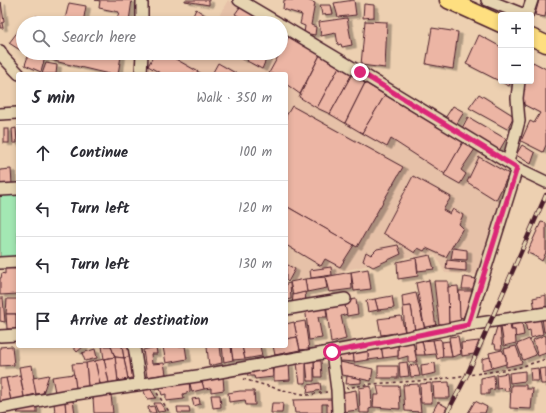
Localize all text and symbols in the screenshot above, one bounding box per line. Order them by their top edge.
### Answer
map controls [498,12,534,84]
button: + [498,12,534,48]
search box [16,16,288,60]
text: Search here [62,26,136,50]
icon: search [30,27,52,49]
button: − [498,48,534,84]
route end [351,63,369,81]
text: 5 min [32,85,75,112]
text: Walk · 350 m [196,88,272,109]
text: Continue [70,141,128,165]
icon: ahead [32,142,54,164]
text: 100 m [239,142,272,163]
text: Turn left [70,197,130,221]
icon: left [32,198,54,220]
text: 120 m [238,198,272,219]
text: Turn left [70,253,130,277]
icon: left [32,254,54,276]
text: 130 m [238,254,272,275]
text: Arrive at destination [70,309,209,333]
icon: arrive [32,310,54,332]
route start [323,343,341,361]

